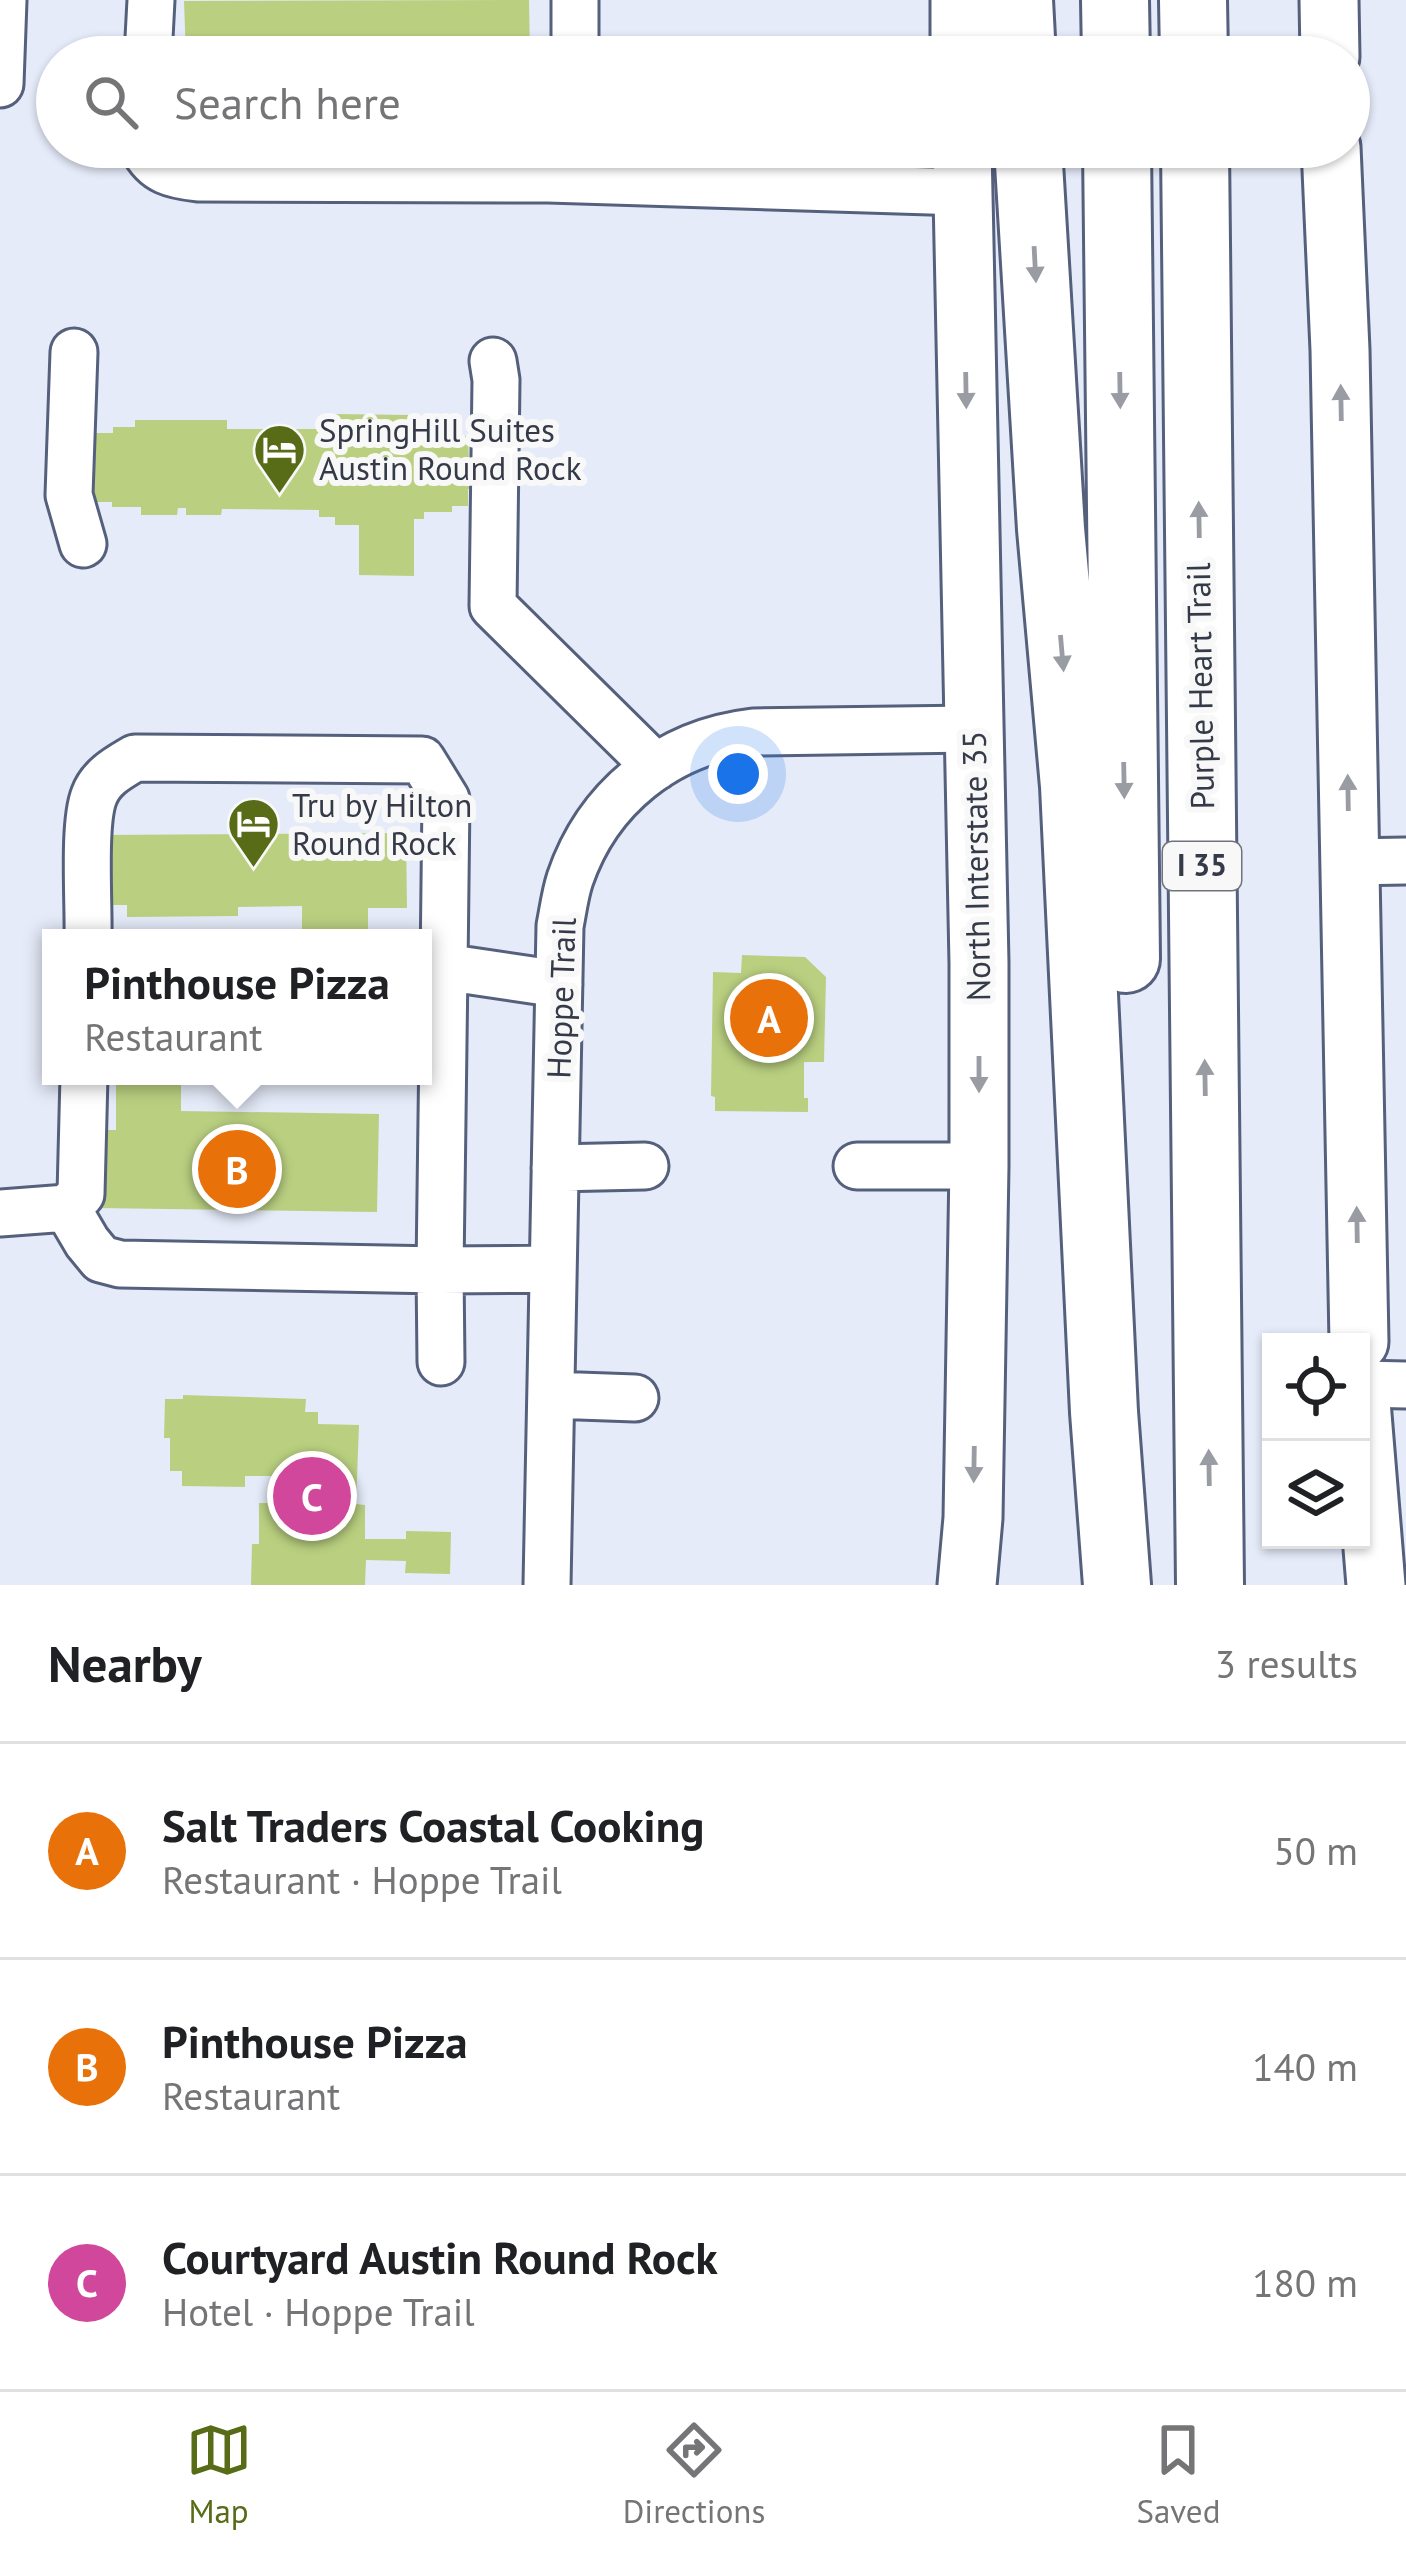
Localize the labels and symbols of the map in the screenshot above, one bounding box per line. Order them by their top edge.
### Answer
one-way arrow [1026,246,1045,284]
one-way arrow [956,372,976,410]
one-way arrow [1111,372,1130,410]
one-way arrow [1331,383,1350,421]
place label: SpringHill Suites Austin Round Rock [319,408,582,489]
hotel icon: SpringHill Suites Austin Round Rock [252,421,308,495]
one-way arrow [1189,500,1208,538]
street label: Purple Heart Trail [1176,562,1223,810]
one-way arrow [1053,635,1072,672]
street label: North Interstate 35 [952,730,999,1002]
your location [708,744,768,804]
one-way arrow [1114,762,1134,800]
one-way arrow [1338,773,1358,811]
place label: Tru by Hilton Round Rock [292,783,472,864]
hotel icon: Tru by Hilton Round Rock [225,796,281,870]
road number: I 35 [1163,842,1241,890]
street label: Hoppe Trail [536,916,585,1079]
pin: A [730,973,808,1063]
one-way arrow [969,1056,989,1094]
one-way arrow [1195,1058,1214,1096]
pin: B [198,1124,276,1214]
one-way arrow [1347,1205,1366,1243]
one-way arrow [965,1446,984,1484]
one-way arrow [1199,1448,1219,1486]
pin: C [273,1451,351,1541]

